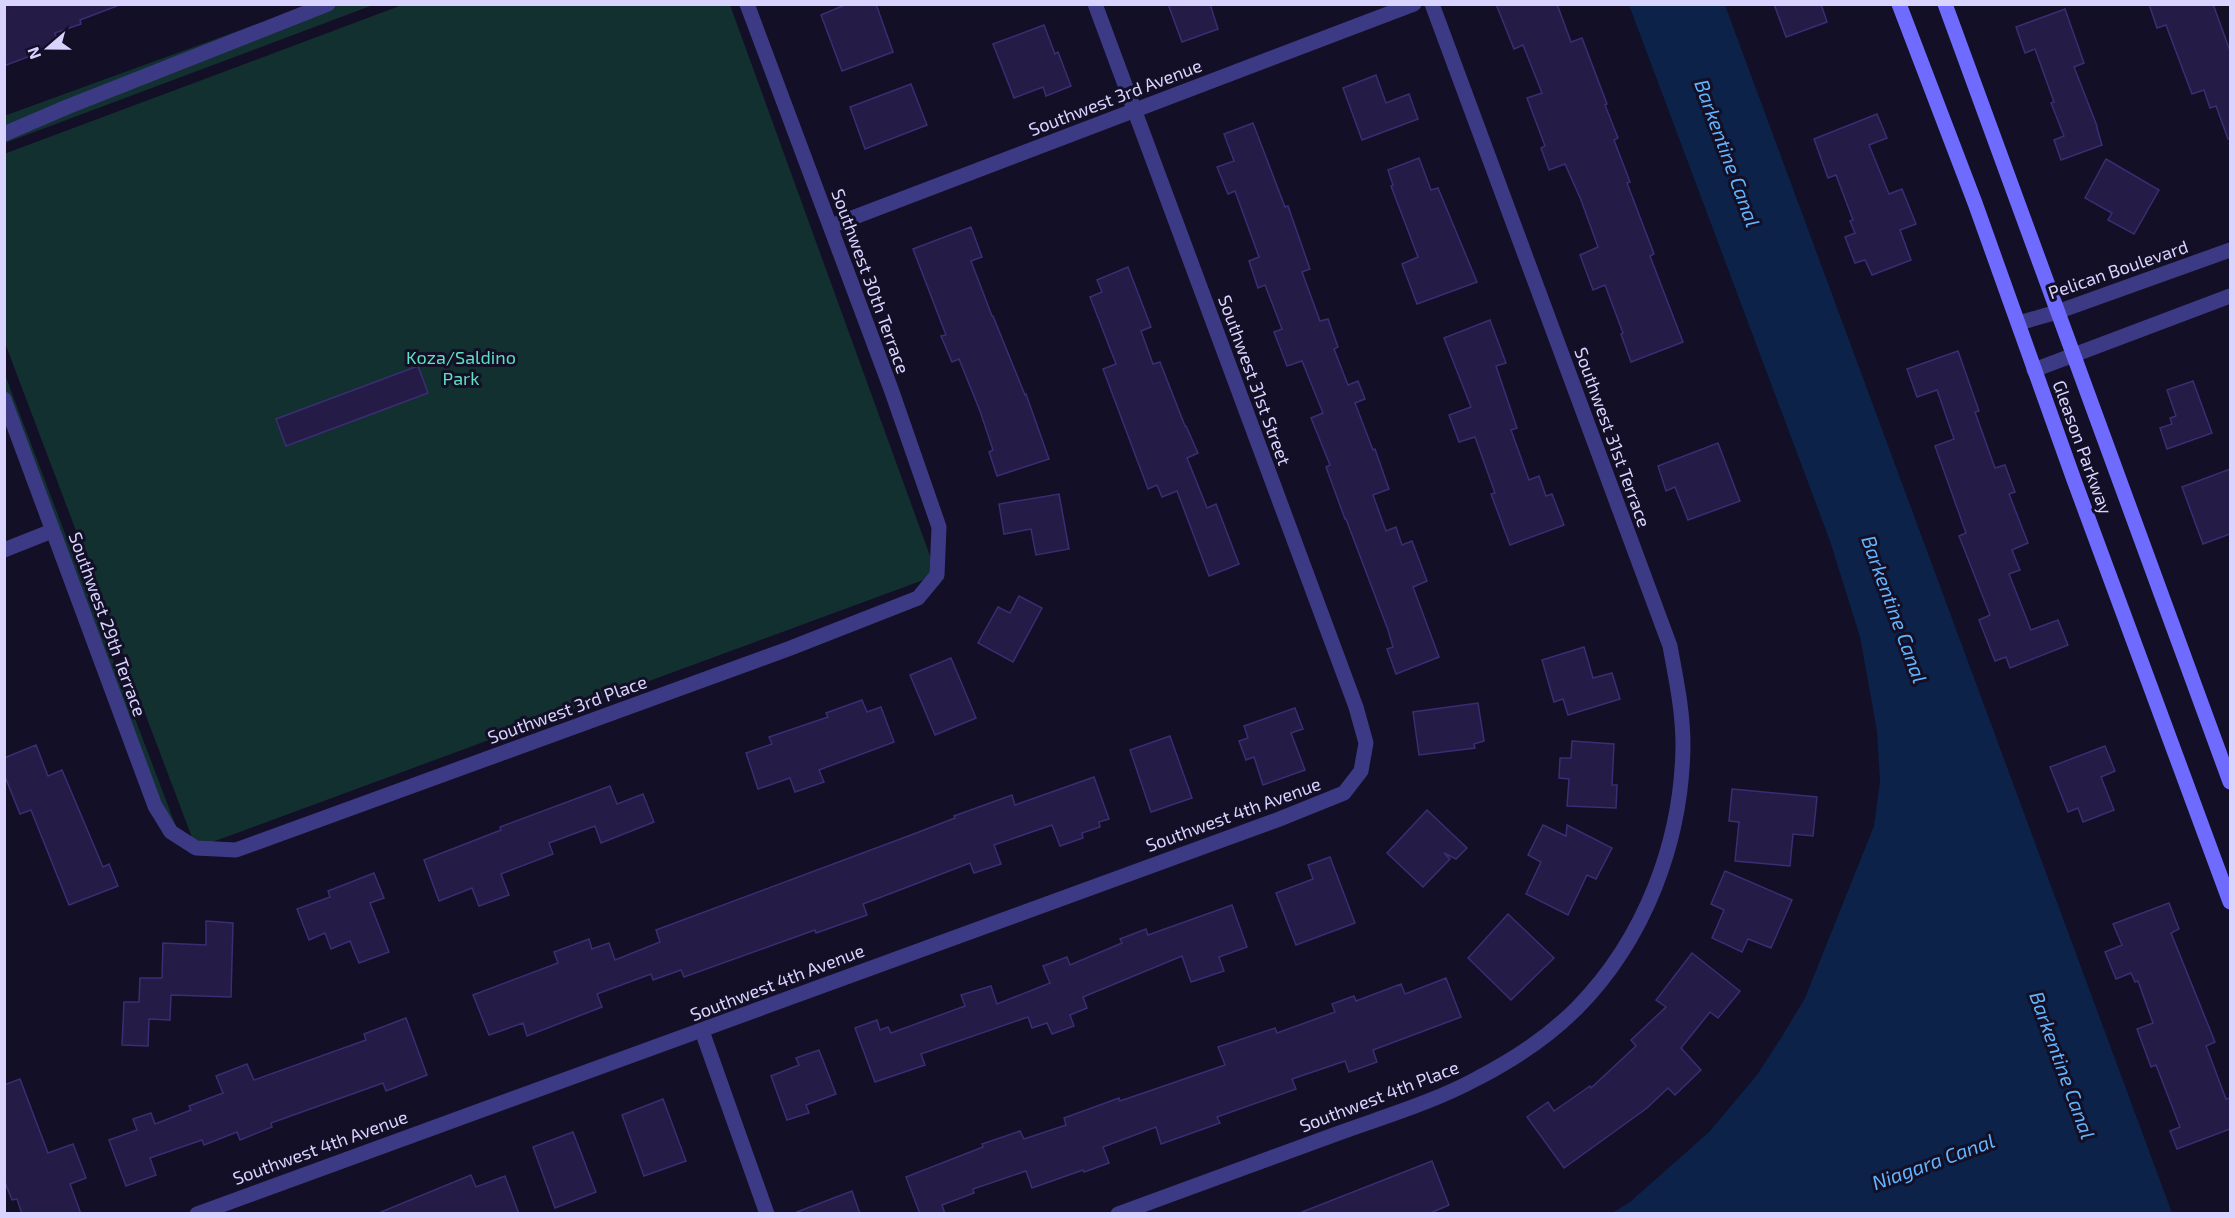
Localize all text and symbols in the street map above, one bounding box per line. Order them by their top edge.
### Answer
north arrow [18,18,78,78]
text: N [23,45,44,62]
street label: Southwest 3rd Avenue [1025,54,1205,140]
water label: Barkentine Canal [1690,76,1766,230]
street label: Southwest 30th Terrace [827,186,915,376]
street label: Pelican Boulevard [2045,235,2191,303]
street label: Southwest 31st Street [1214,292,1296,468]
street label: Southwest 31st Terrace [1570,344,1656,530]
park label: Koza/Saldino Park [406,346,516,389]
street label: Gleason Parkway [2049,377,2118,517]
street label: Southwest 29th Terrace [64,529,152,719]
water label: Barkentine Canal [1857,532,1933,686]
street label: Southwest 3rd Place [484,670,650,748]
street label: Southwest 4th Avenue [1142,772,1324,856]
street label: Southwest 4th Avenue [687,939,867,1025]
water label: Barkentine Canal [2025,988,2101,1142]
street label: Southwest 4th Place [1296,1055,1462,1137]
street label: Southwest 4th Avenue [229,1105,411,1189]
water label: Niagara Canal [1868,1128,1998,1194]

